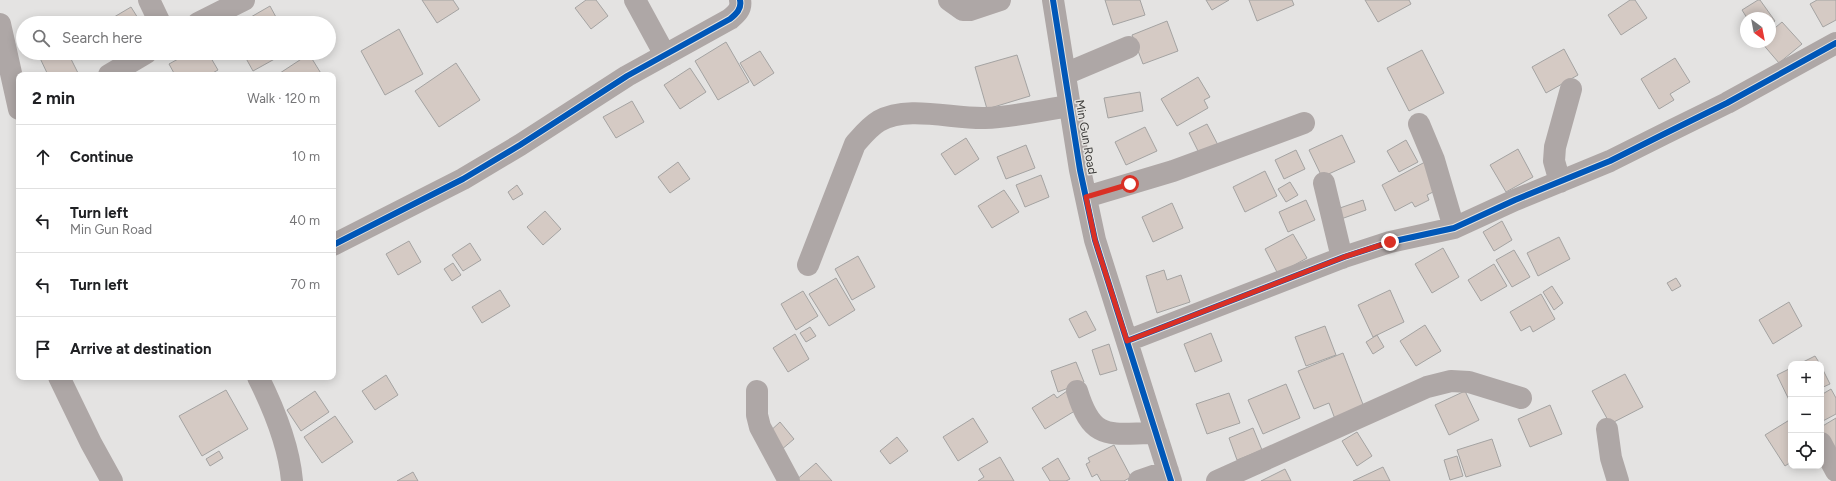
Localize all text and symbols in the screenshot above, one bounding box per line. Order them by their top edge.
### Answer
north arrow [1740,12,1776,48]
search box [16,16,336,60]
icon: search [30,27,52,49]
text: Search here [62,29,142,47]
text: 2 min [32,88,75,108]
text: Walk · 120 m [247,91,320,106]
street label: Min Gun Road [1073,99,1099,175]
icon: ahead [32,146,54,168]
text: Continue [70,148,133,166]
text: 10 m [292,149,320,164]
route start [1121,175,1139,193]
text: Turn left [70,204,128,222]
icon: left [32,210,54,232]
text: 40 m [289,213,320,228]
text: Min Gun Road [70,222,152,237]
route end [1381,233,1399,251]
icon: left [32,274,54,296]
text: Turn left [70,276,128,294]
text: 70 m [290,277,320,292]
icon: arrive [32,338,54,360]
text: Arrive at destination [70,340,211,358]
map controls [1788,361,1824,469]
button: + [1788,361,1824,397]
button: − [1788,397,1824,433]
button: locate [1788,433,1824,469]

